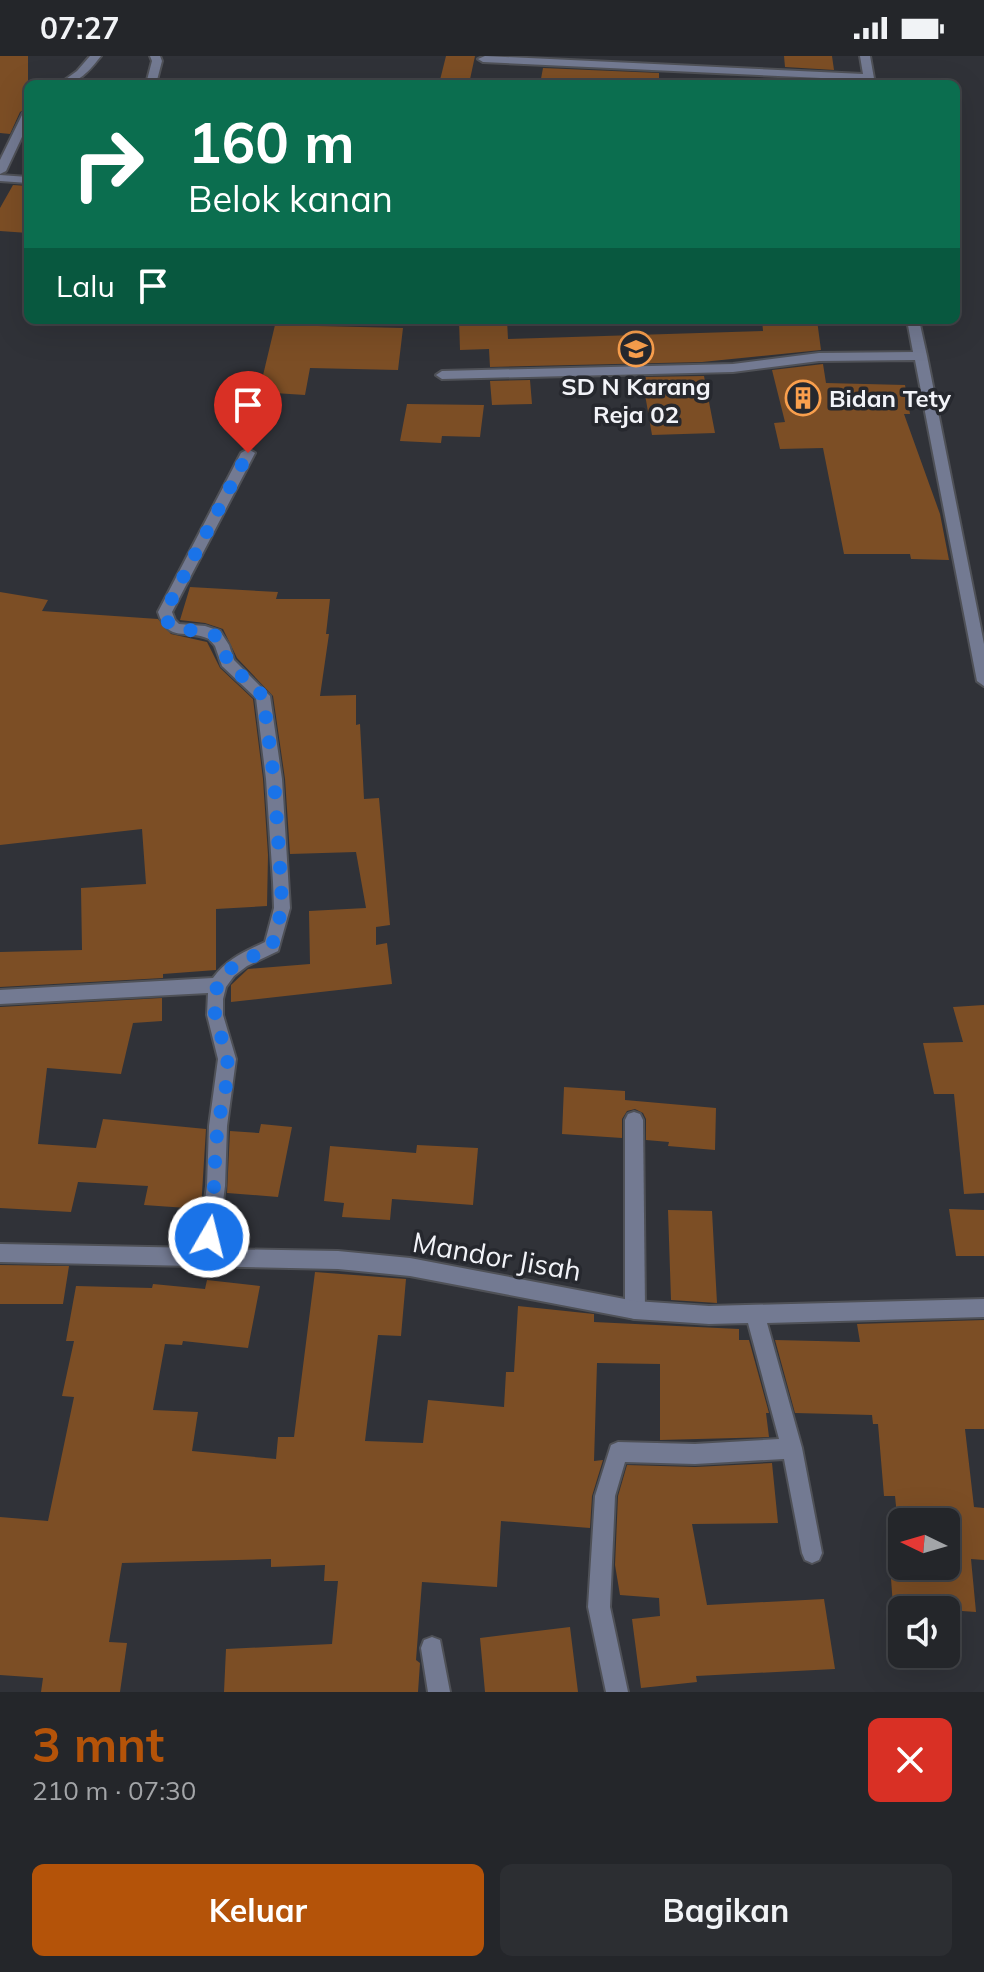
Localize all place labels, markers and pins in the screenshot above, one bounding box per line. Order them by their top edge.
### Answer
school or university icon: SD N Karang Reja 02 [617,330,655,368]
pin [214,371,282,453]
place label: SD N Karang Reja 02 [561,371,711,429]
building icon: Bidan Tety [784,379,822,417]
place label: Bidan Tety [829,383,952,413]

